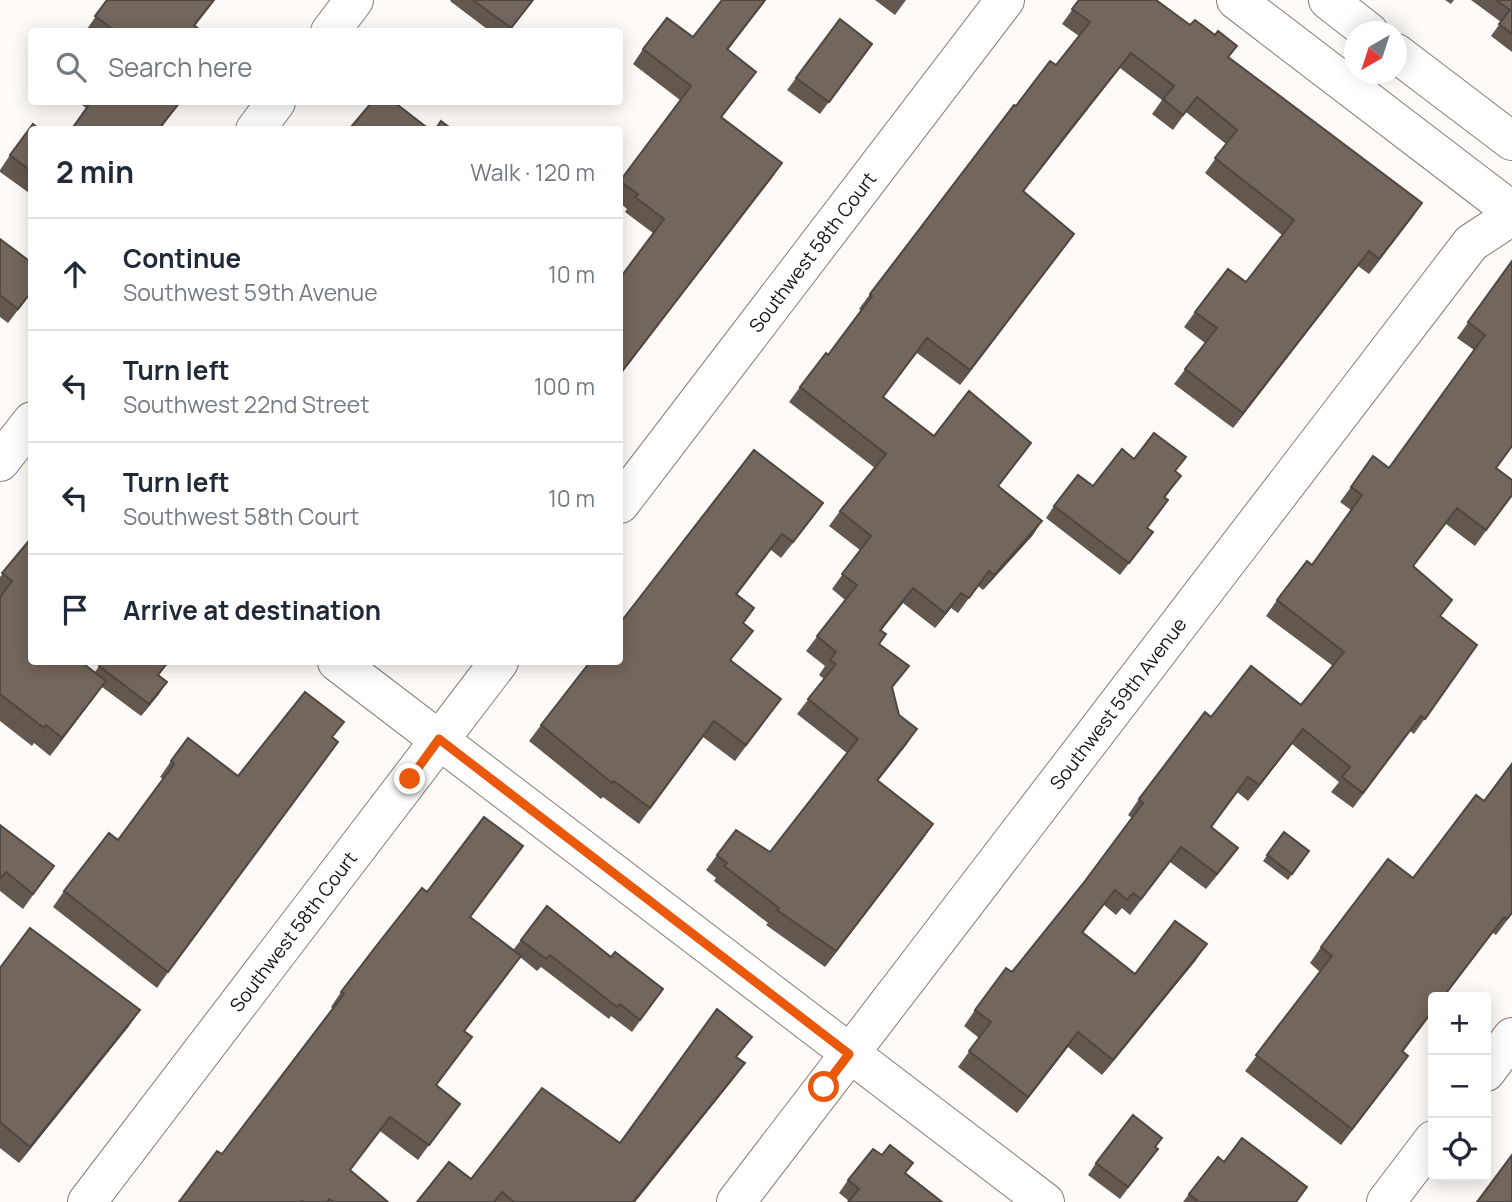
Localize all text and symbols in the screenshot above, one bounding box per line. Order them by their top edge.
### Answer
north arrow [1344,21,1407,84]
search box [28,28,623,105]
icon: search [52,48,90,86]
text: Search here [108,49,253,85]
text: 2 min [56,151,134,192]
text: Walk · 120 m [470,156,595,188]
street label: Southwest 58th Court [743,167,882,338]
text: Continue [123,240,241,276]
icon: ahead [56,255,94,293]
text: 10 m [548,258,595,290]
text: Southwest 59th Avenue [123,276,378,308]
text: Turn left [123,352,230,388]
icon: left [56,367,94,405]
text: 100 m [534,370,595,402]
text: Southwest 22nd Street [123,388,369,420]
text: Turn left [123,464,230,500]
icon: left [56,479,94,517]
text: 10 m [548,482,595,514]
text: Southwest 58th Court [123,500,359,532]
icon: arrive [56,591,94,629]
text: Arrive at destination [123,592,381,628]
street label: Southwest 59th Avenue [1044,612,1192,795]
route end [394,763,425,794]
street label: Southwest 58th Court [224,846,363,1017]
map controls [1428,992,1491,1181]
button: + [1428,992,1491,1055]
button: − [1428,1055,1491,1118]
route start [808,1071,839,1102]
button: locate [1428,1118,1491,1181]

